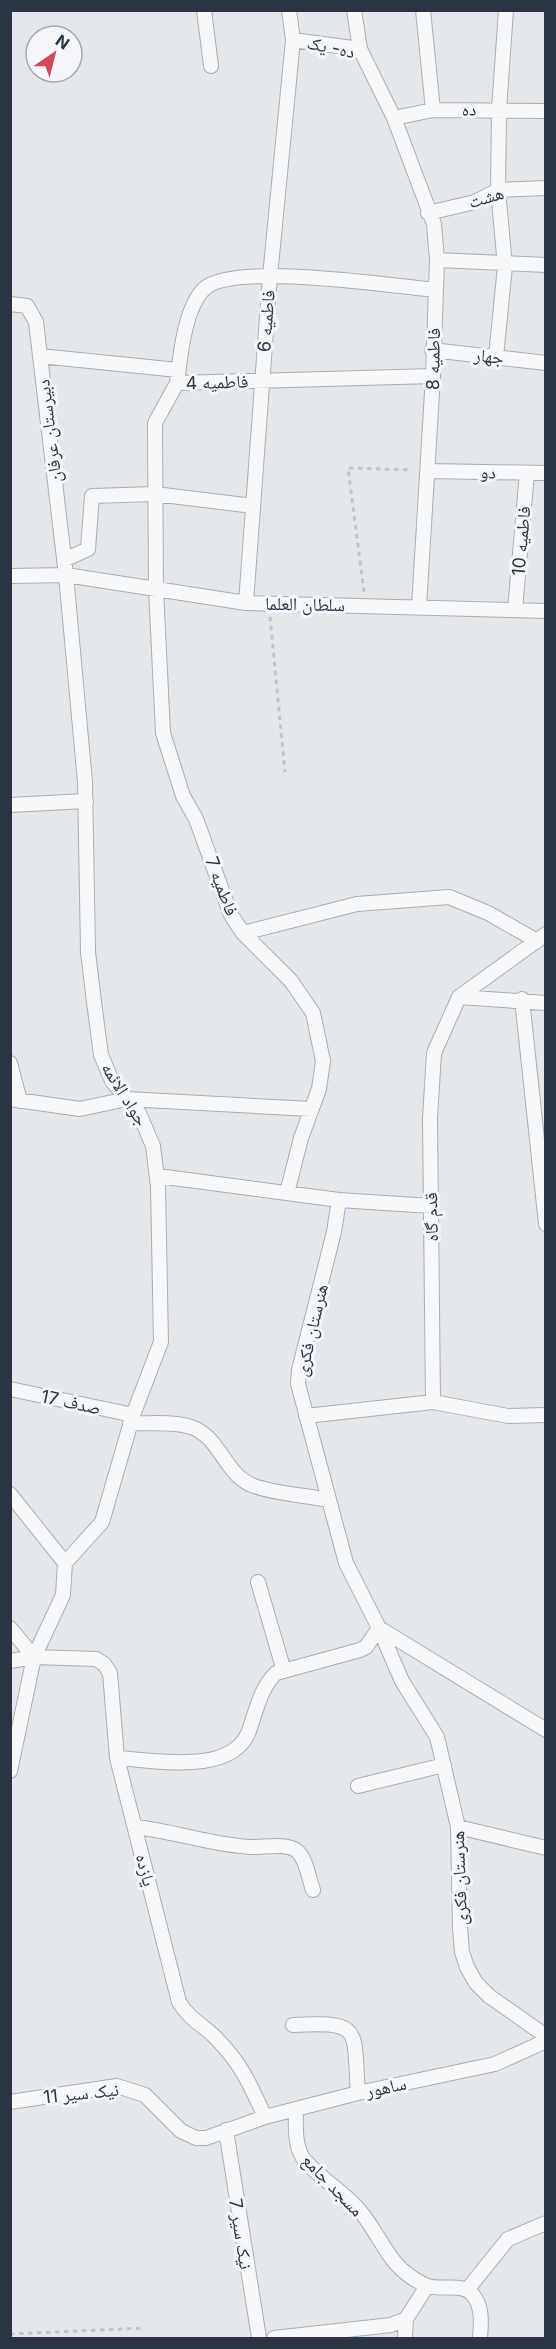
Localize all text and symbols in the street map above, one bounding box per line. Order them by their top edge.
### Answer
north arrow [24,24,84,84]
text: N [52,30,73,53]
street label: ده- یک [305,32,357,63]
street label: ده [461,98,477,120]
street label: هشت [466,182,506,212]
street label: فاطمیه 6 [253,289,279,353]
street label: فاطمیه 8 [422,328,444,390]
street label: جهار [472,344,505,368]
street label: فاطمیه 4 [185,370,249,394]
street label: دبیرستان عرفان [32,378,67,484]
street label: دو [480,461,496,483]
street label: فاطمیه 10 [507,505,535,577]
street label: سلطان العلما [265,593,345,616]
street label: فاطمیه 7 [201,854,243,918]
street label: جواد الائمه [97,1058,153,1130]
street label: قدم گاه [420,1192,444,1242]
street label: هنرستان فکری [290,1282,333,1379]
street label: صدف 17 [39,1385,103,1419]
street label: هنرستان فکری [447,1830,472,1926]
street label: یازده [132,1852,160,1888]
street label: ساهور [363,2072,408,2102]
street label: نیک سیر 11 [42,2079,120,2108]
street label: مسجد جامع [297,2149,368,2222]
street label: نیک سیر 7 [225,2197,257,2271]

